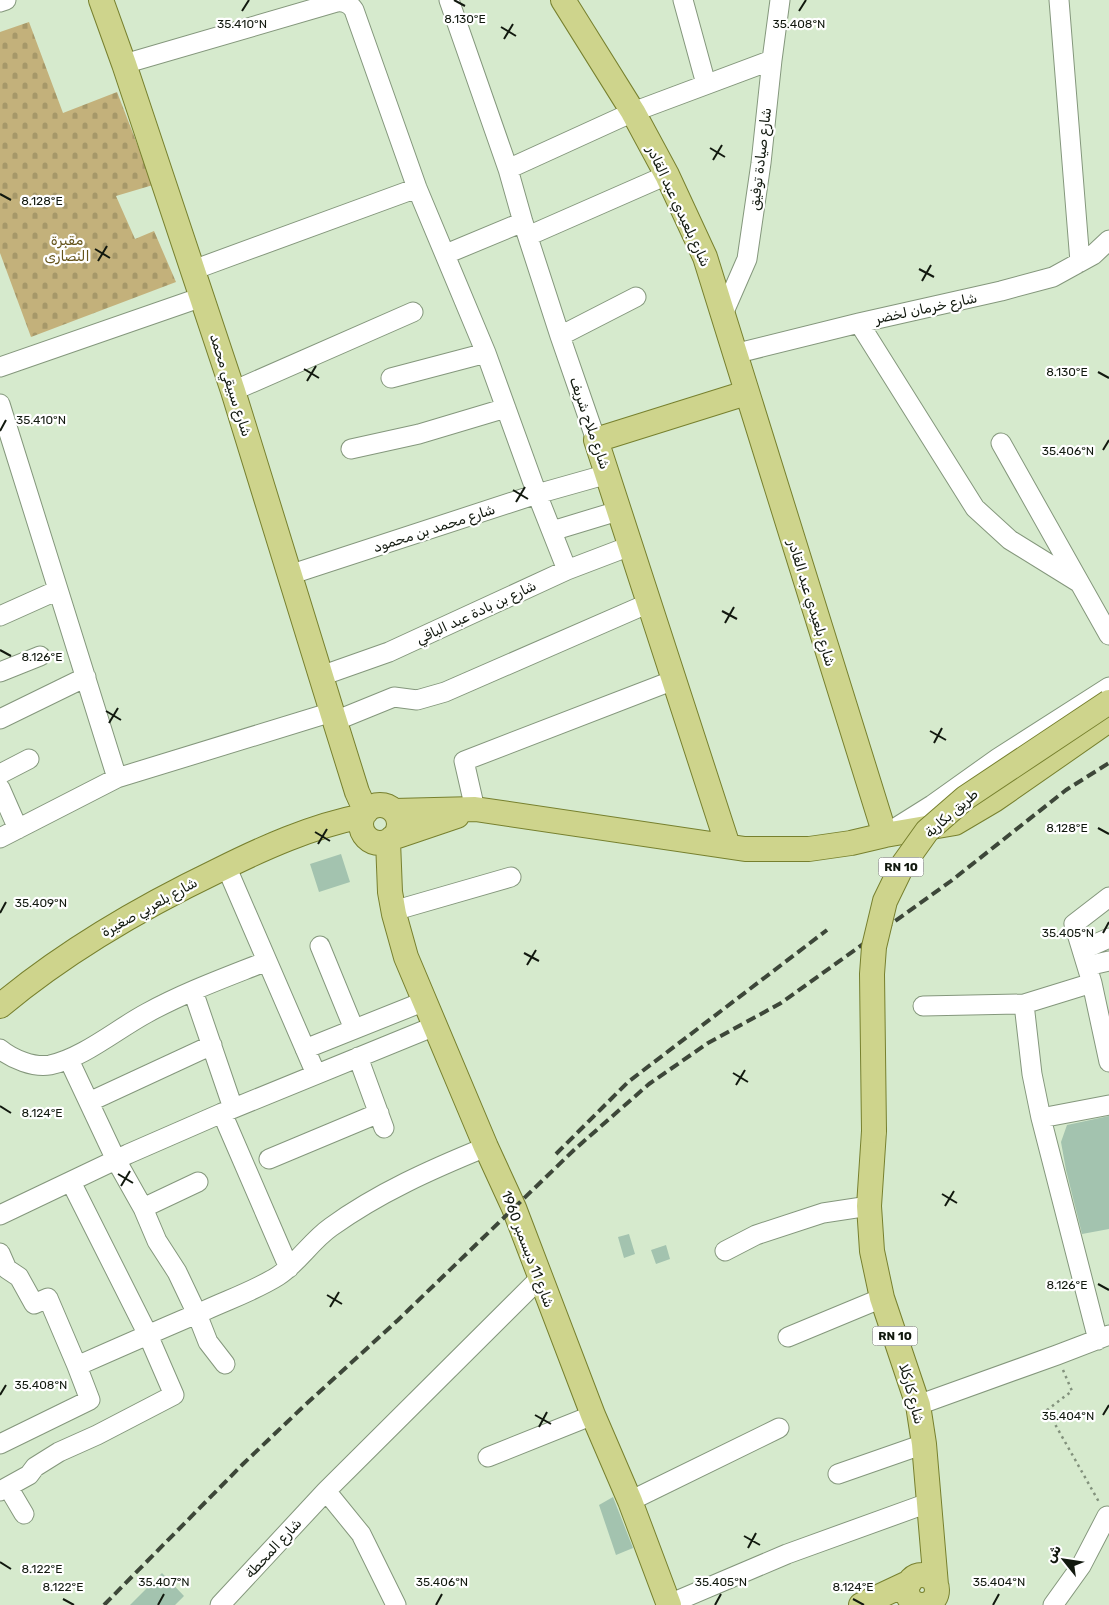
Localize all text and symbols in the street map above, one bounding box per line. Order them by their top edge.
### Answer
text: 8.130°E [444,12,486,26]
text: 35.410°N [217,17,267,31]
text: 35.408°N [773,17,825,31]
street label: شارع صيادة توفيق [746,107,777,212]
street label: شارع بلعيدي عبد القادر [641,142,714,270]
text: 8.128°E [21,194,63,208]
park label: مقبرة النصارى [44,232,90,265]
street label: شارع خرمان لخضر [872,289,979,330]
street label: شارع سبيقي محمد [204,332,255,439]
text: 8.130°E [1046,365,1088,379]
street label: شارع ملاح شريف [564,375,613,472]
text: 35.410°N [16,413,66,427]
text: 35.406°N [1042,444,1094,458]
street label: شارع محمد بن محمود [371,501,498,558]
street label: شارع بلعيدي عبد القادر [782,537,839,669]
street label: شارع بن بادة عبد الباقي [413,577,540,650]
text: 8.126°E [21,650,63,664]
street label: طريق بكارية [921,785,982,841]
text: 8.128°E [1046,821,1088,835]
road number: RN 10 [878,858,924,876]
street label: شارع بلعربي صغيرة [98,874,201,943]
text: 35.409°N [15,896,67,910]
text: 35.405°N [1042,926,1094,940]
text: 8.124°E [21,1106,63,1120]
street label: شارع 11 ديسمبر 1960 [496,1188,558,1311]
text: 8.126°E [1046,1278,1088,1292]
road number: RN 10 [872,1326,918,1345]
street label: شارع كاركلا [893,1362,928,1427]
text: 35.408°N [15,1378,67,1392]
text: 35.404°N [1042,1409,1094,1423]
street label: شارع المحطة [241,1515,307,1583]
north arrow [1039,1535,1089,1585]
text: ش [1041,1542,1065,1566]
text: 8.122°E [22,1562,62,1576]
text: 35.407°N [138,1575,190,1589]
text: 35.406°N [416,1575,468,1589]
text: 35.405°N [695,1575,747,1589]
text: 35.404°N [973,1575,1025,1589]
text: 8.122°E [43,1580,83,1594]
text: 8.124°E [832,1580,874,1594]

